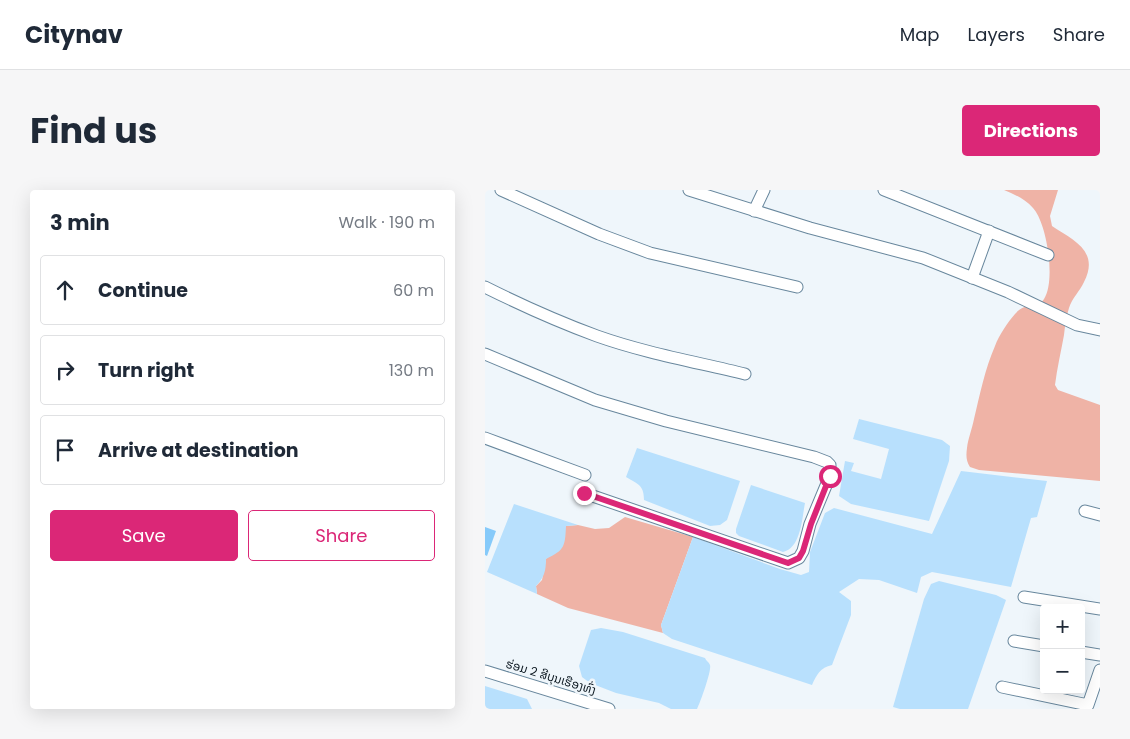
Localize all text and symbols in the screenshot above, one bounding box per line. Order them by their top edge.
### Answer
text: Citynav [25,18,123,51]
text: Map [900,22,940,47]
text: Layers [968,22,1025,47]
text: Share [1053,22,1105,47]
button: Directions [962,105,1100,156]
text: Find us [30,106,157,155]
text: 3 min [50,208,110,237]
text: Walk · 190 m [338,211,435,234]
icon: ahead [51,276,79,304]
text: Continue [98,277,188,304]
text: 60 m [393,279,434,302]
icon: right [51,356,79,384]
text: Turn right [98,357,194,384]
text: 130 m [389,359,434,382]
icon: arrive [51,436,79,464]
text: Arrive at destination [98,437,299,464]
route start [819,465,842,488]
route end [573,482,596,505]
button: Save [50,510,238,561]
button: Share [248,510,435,561]
map controls [1040,604,1085,694]
button: + [1040,604,1085,649]
button: − [1040,649,1085,694]
street label: ຮ່ອມ 2 ສີບຸນເຮືອງທົ່ງ [504,654,598,698]

